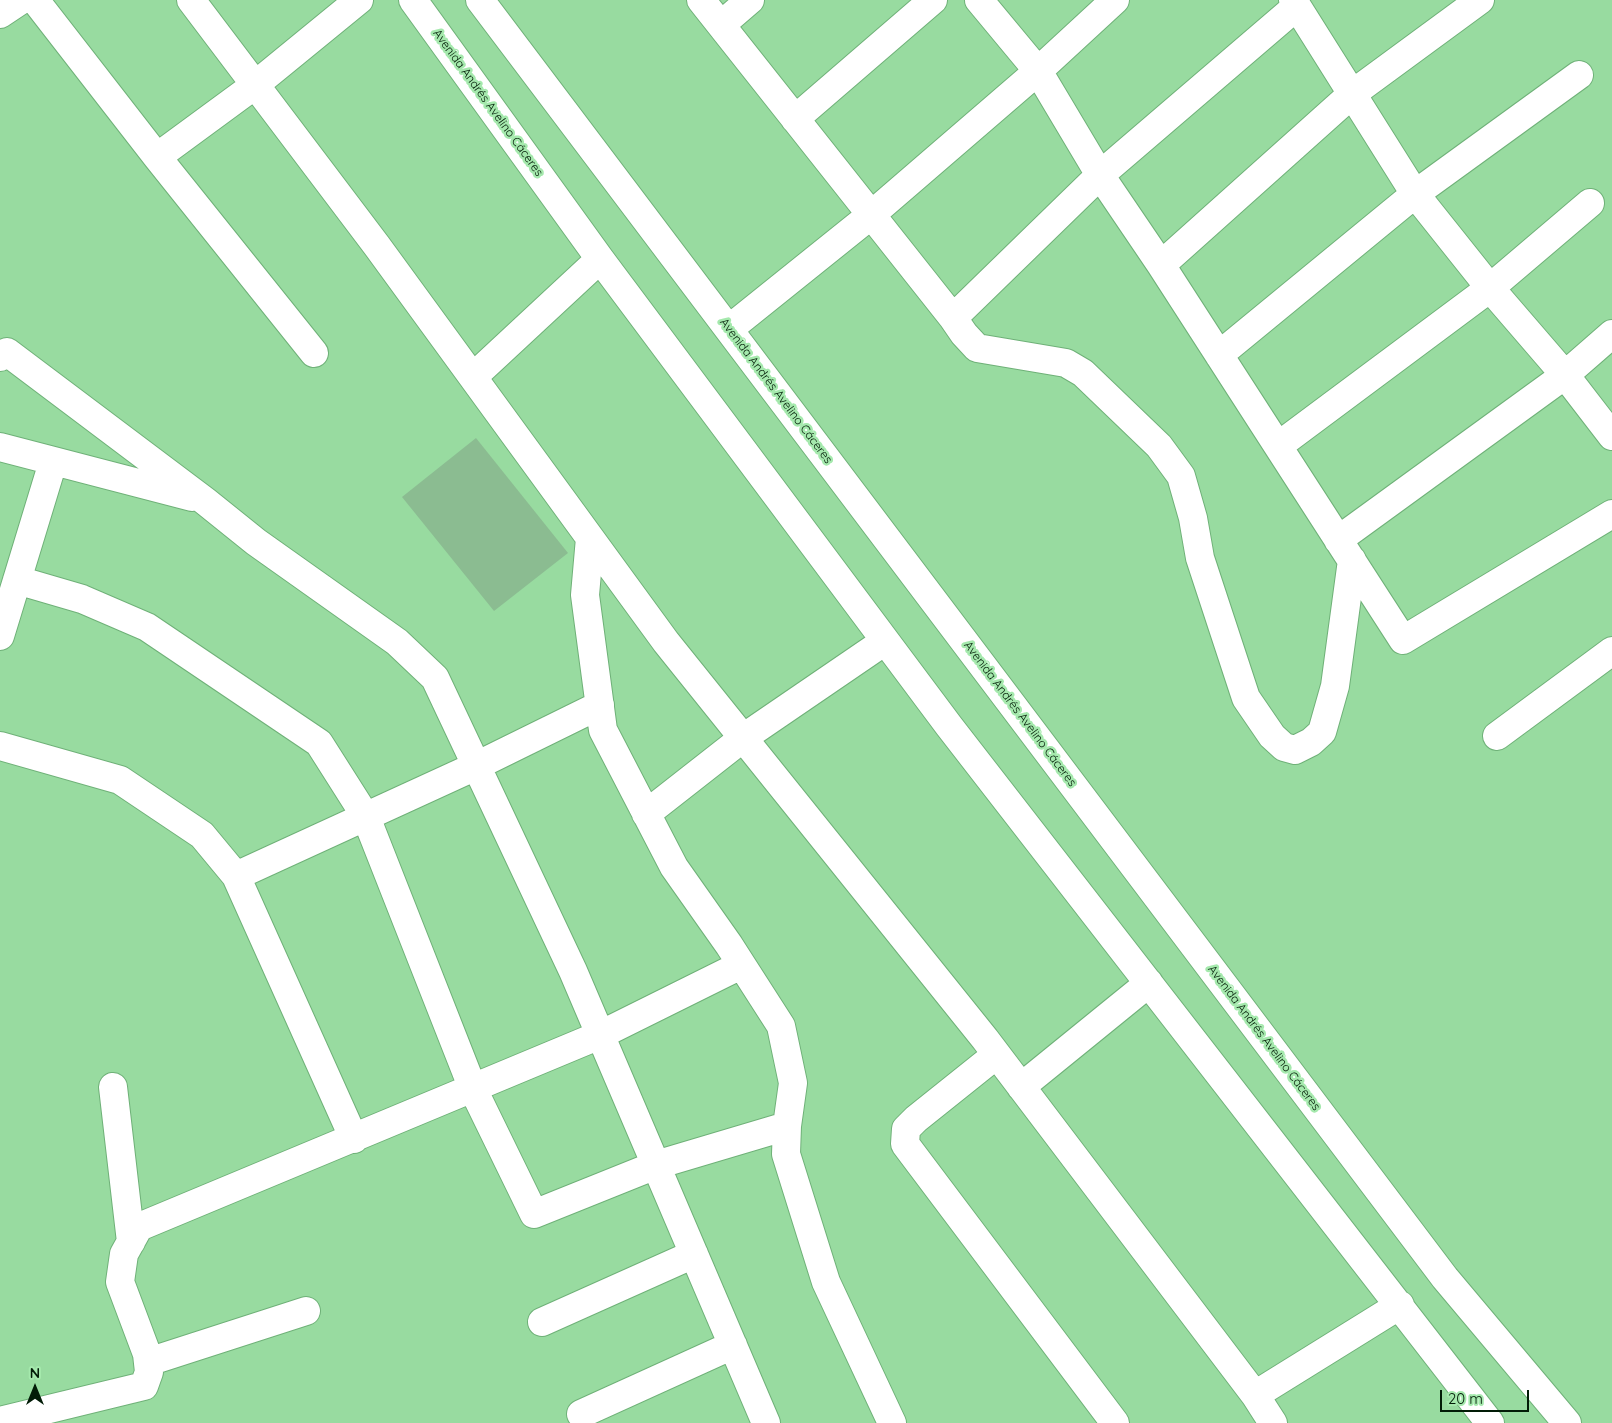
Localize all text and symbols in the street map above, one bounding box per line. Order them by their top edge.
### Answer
street label: Avenida Andrés Avelino Cáceres [430,27,546,179]
street label: Avenida Andrés Avelino Cáceres [717,316,835,466]
street label: Avenida Andrés Avelino Cáceres [961,639,1079,789]
street label: Avenida Andrés Avelino Cáceres [1205,963,1323,1113]
north arrow [10,1363,60,1413]
text: N [30,1364,40,1382]
scale bar [1442,1380,1531,1412]
text: 20 m [1448,1389,1483,1408]

